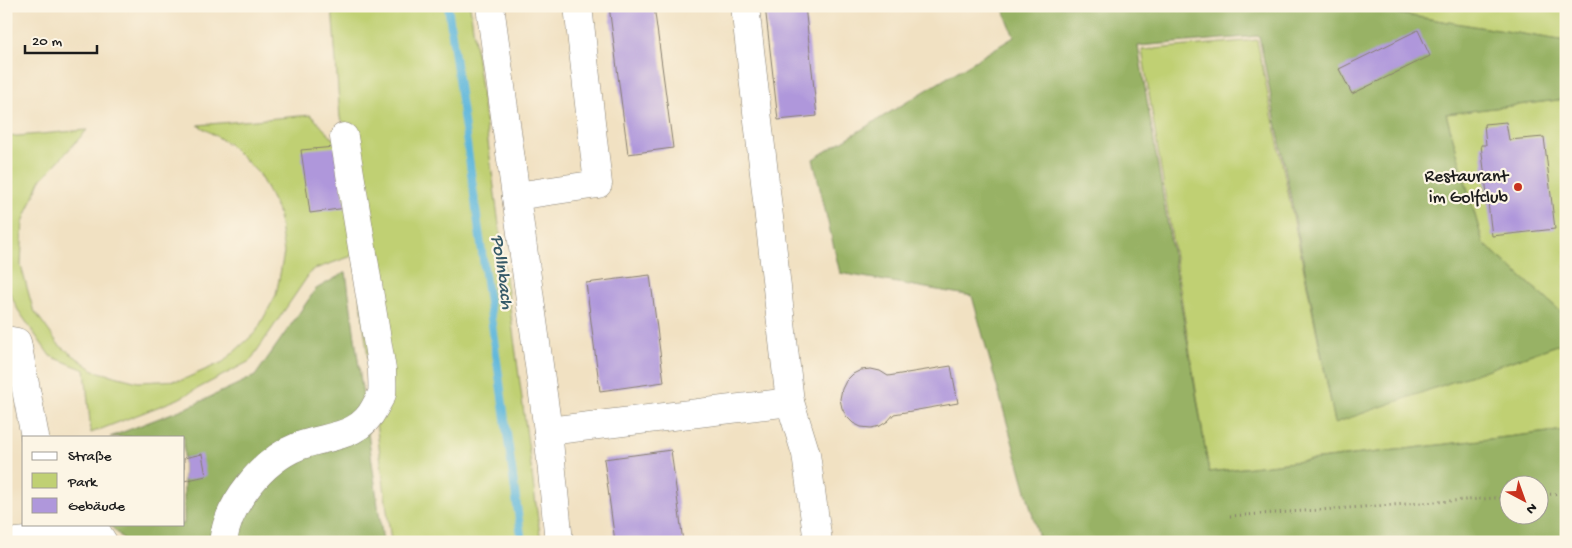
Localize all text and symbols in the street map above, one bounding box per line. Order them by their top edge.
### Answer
scale bar [25,22,98,54]
text: 20 m [32,33,62,51]
place label: Restaurant im Golfclub [1425,167,1510,209]
marker: Restaurant im Golfclub [1512,181,1524,193]
water label: Pollnbach [484,233,518,312]
legend [22,436,185,526]
text: Straße [68,448,112,466]
text: Park [67,474,98,492]
north arrow [1500,476,1550,526]
text: Gebäude [68,498,125,516]
text: N [1522,499,1540,517]

